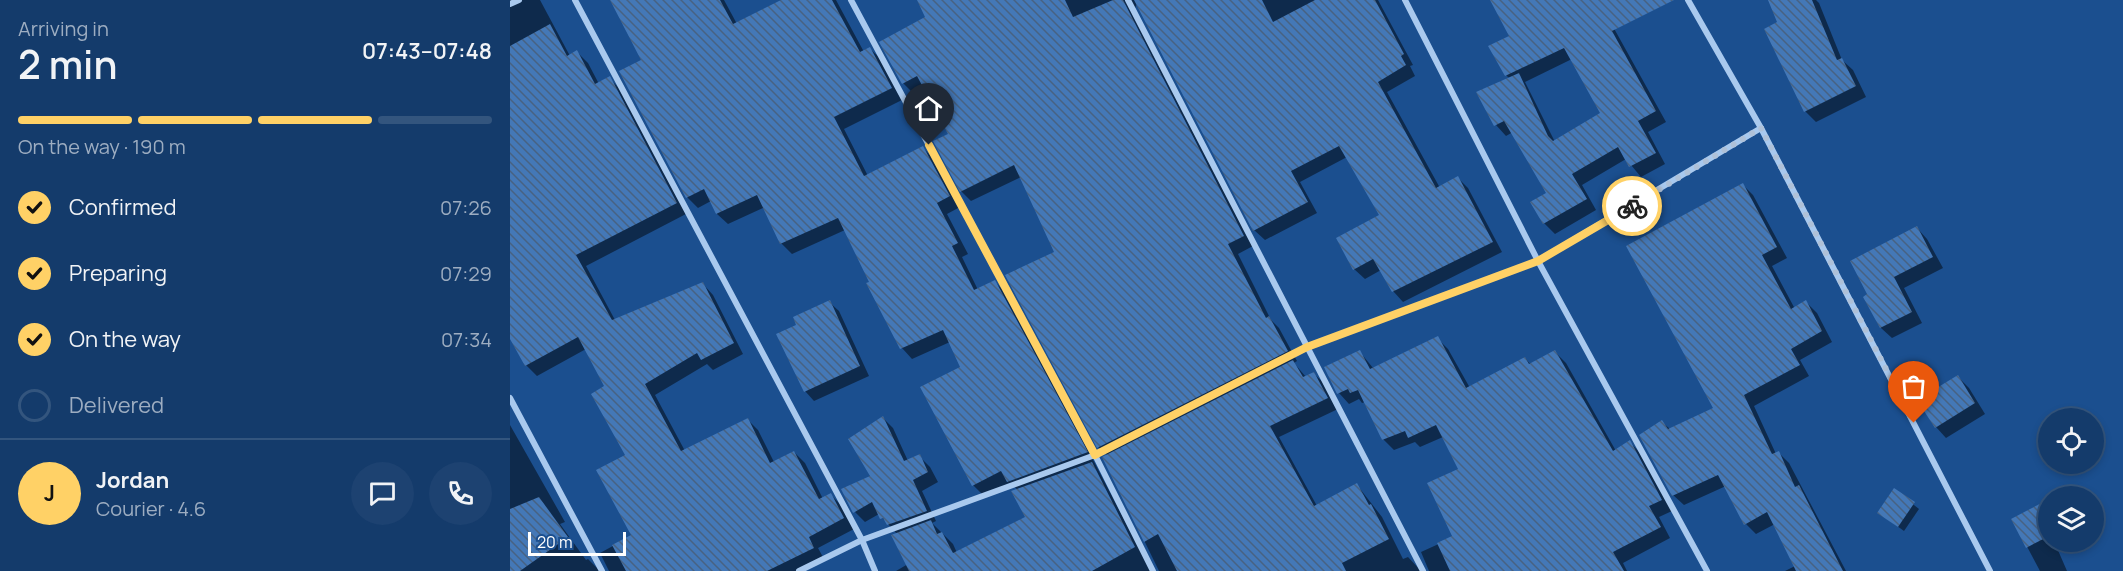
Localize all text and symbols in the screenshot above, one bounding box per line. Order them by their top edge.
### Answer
text: Arriving in [18,15,109,42]
text: 07:43–07:48 [362,36,492,66]
text: 2 min [18,37,117,91]
pin [903,83,954,145]
icon: home [912,92,945,125]
text: On the way · 190 m [18,133,186,160]
courier [1602,176,1662,236]
icon: bike [1616,190,1649,223]
icon: check [18,191,51,224]
text: Confirmed [69,192,177,222]
text: 07:26 [440,194,492,221]
icon: check [18,257,51,290]
text: Preparing [69,258,167,288]
text: 07:29 [440,260,492,287]
icon: check [18,323,51,356]
text: On the way [69,324,181,354]
text: 07:34 [441,326,492,353]
pin [1888,361,1939,423]
icon: bag [1897,370,1930,403]
text: Delivered [69,390,164,420]
map controls [2038,408,2104,552]
button: locate [2038,408,2104,474]
button: chat [351,462,414,525]
button: phone [429,462,492,525]
text: Jordan [96,465,169,495]
text: J [44,478,55,508]
button: layers [2038,486,2104,552]
text: Courier · 4.6 [96,495,206,522]
scale bar [528,529,626,556]
text: 20 m [537,531,573,553]

